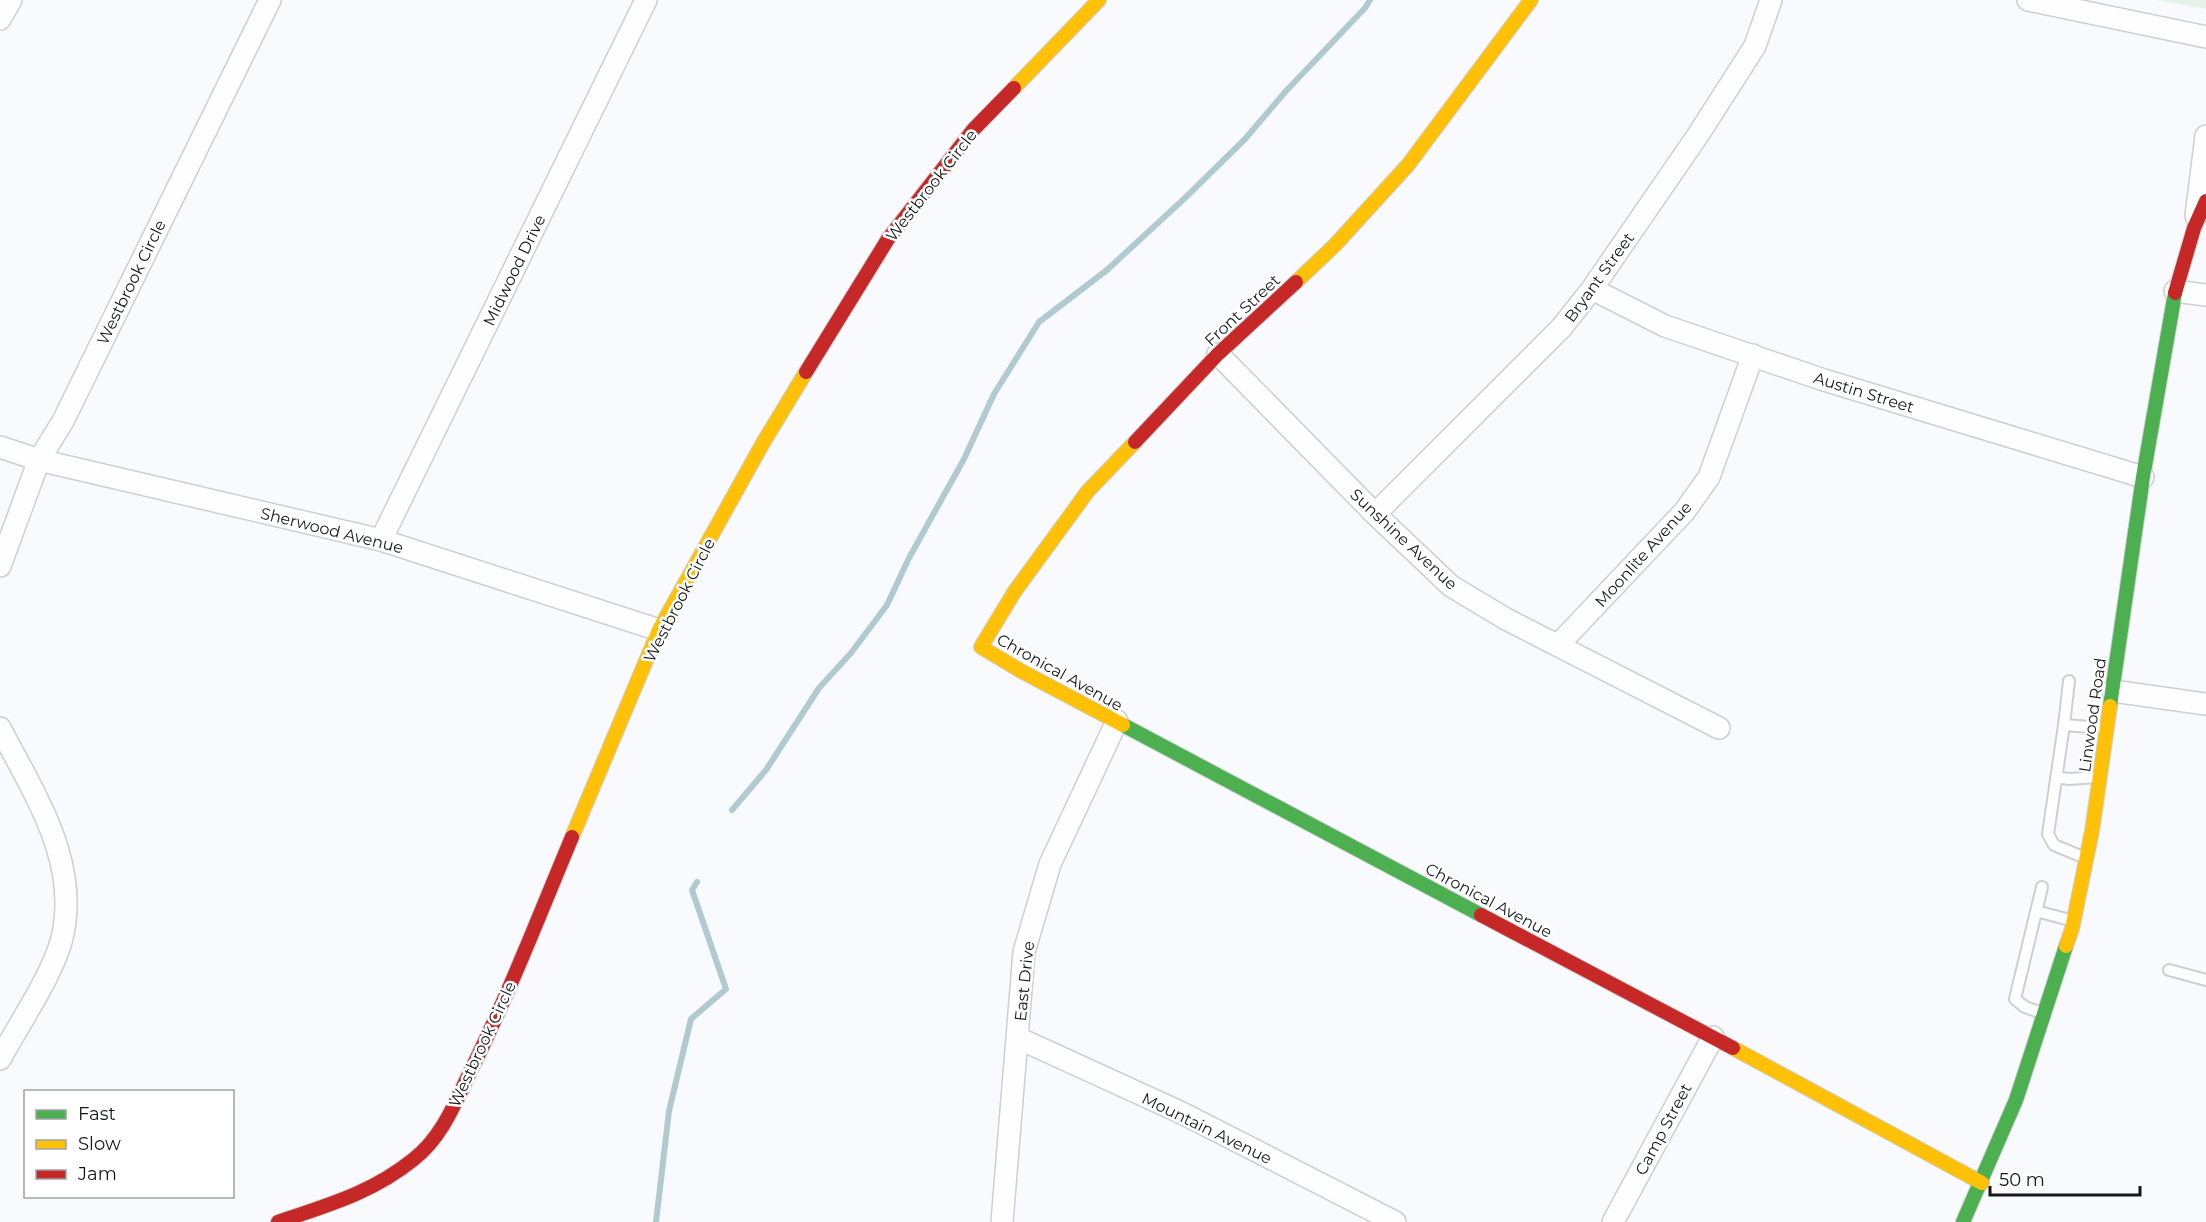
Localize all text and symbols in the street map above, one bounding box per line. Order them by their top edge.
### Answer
street label: Westbrook Circle [882,126,981,245]
street label: Midwood Drive [479,212,550,329]
street label: Westbrook Circle [93,217,170,348]
street label: Bryant Street [1561,228,1639,326]
street label: Front Street [1201,270,1284,350]
street label: Austin Street [1811,368,1917,417]
street label: Sunshine Avenue [1346,485,1461,594]
street label: Moonlite Avenue [1591,498,1696,611]
street label: Sherwood Avenue [259,504,405,557]
street label: Westbrook Circle [640,535,719,665]
street label: Chronical Avenue [994,630,1126,715]
street label: Linwood Road [2075,657,2110,773]
street label: Chronical Avenue [1422,859,1555,942]
street label: East Drive [1011,940,1038,1022]
street label: Westbrook Circle [445,978,520,1110]
street label: Camp Street [1631,1080,1696,1178]
street label: Mountain Avenue [1139,1089,1275,1168]
legend [24,1090,234,1198]
text: Fast [78,1103,116,1125]
text: Slow [78,1133,121,1155]
scale bar [1990,1159,2140,1197]
text: Jam [77,1163,117,1185]
text: 50 m [1999,1169,2045,1191]

